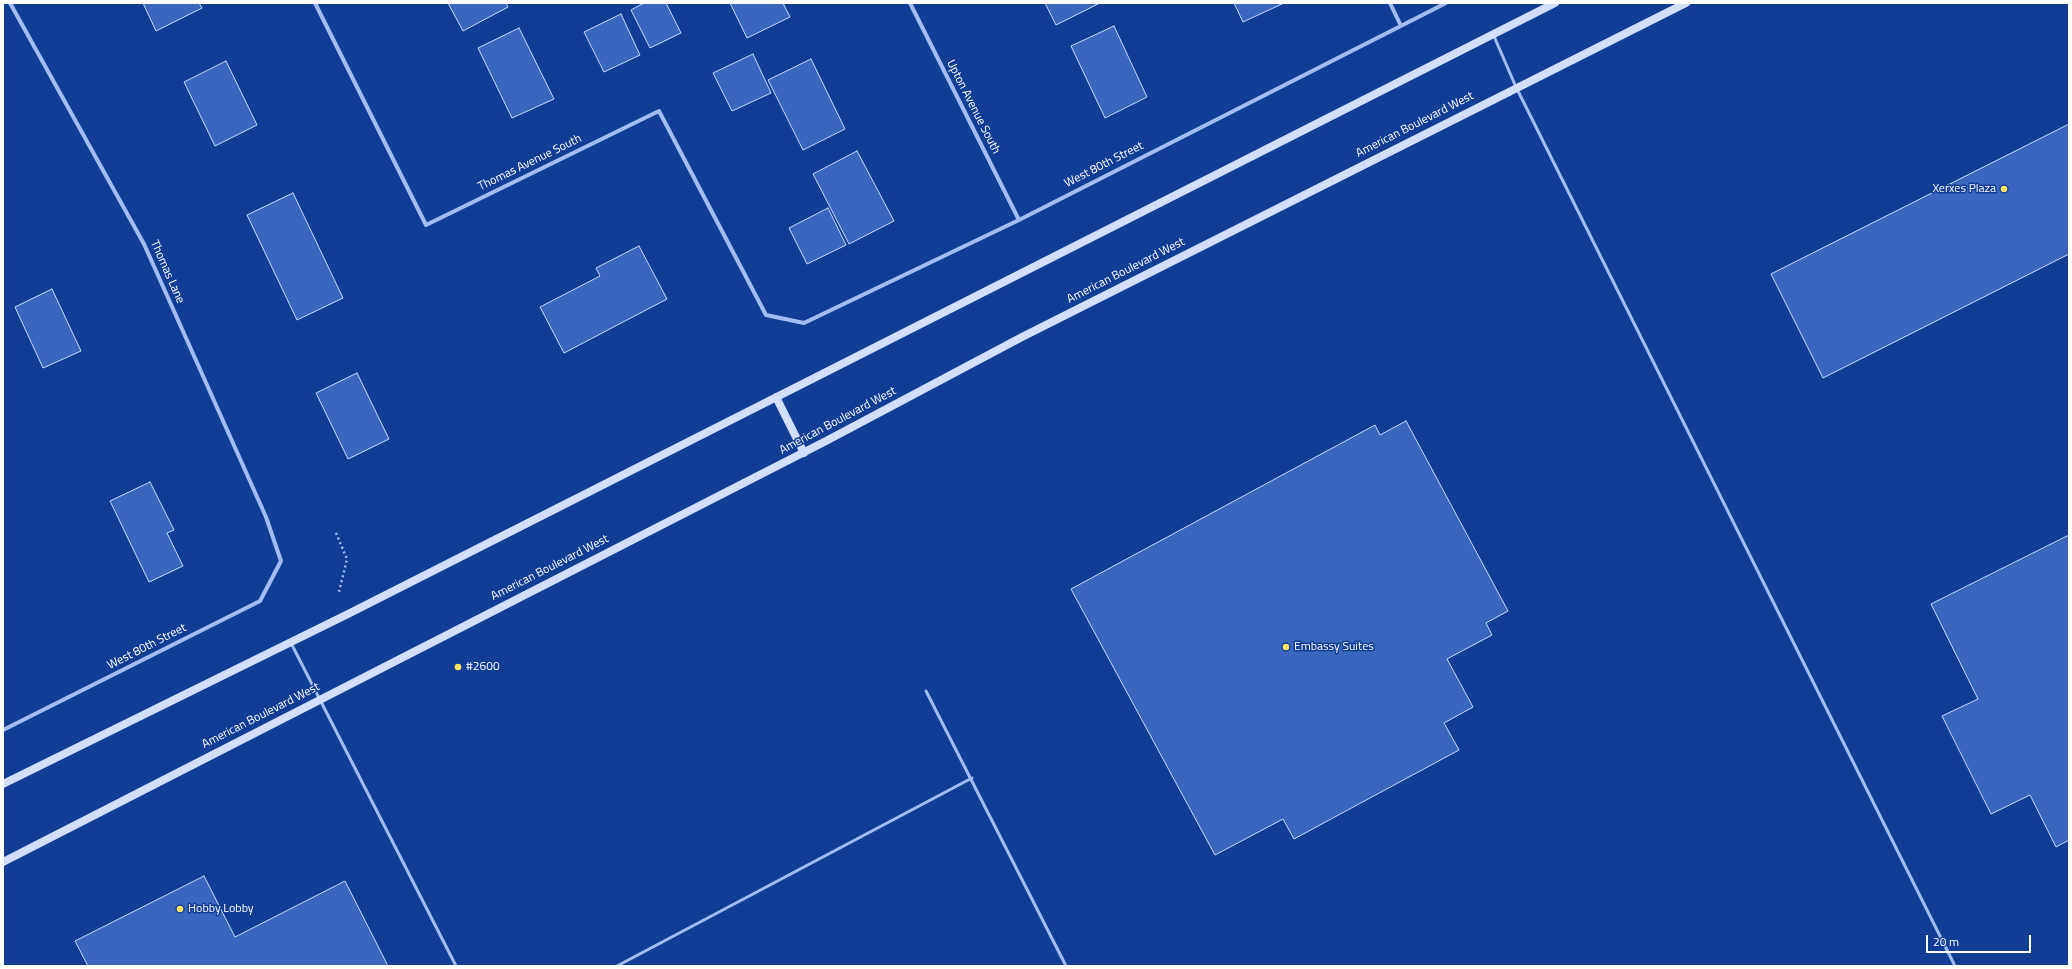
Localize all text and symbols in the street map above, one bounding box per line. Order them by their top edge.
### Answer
street label: Upton Avenue South [943,58,1003,156]
street label: American Boulevard West [1354,89,1476,161]
street label: Thomas Avenue South [476,132,584,194]
street label: West 80th Street [1062,139,1146,191]
place label: Xerxes Plaza [1932,182,1996,196]
marker: Xerxes Plaza [1999,184,2009,194]
street label: American Boulevard West [1065,235,1187,307]
street label: Thomas Lane [147,238,187,306]
street label: American Boulevard West [777,384,899,458]
street label: American Boulevard West [489,532,611,604]
street label: West 80th Street [105,621,189,673]
place label: Embassy Suites [1294,640,1374,654]
marker: Embassy Suites [1281,642,1291,652]
place label: #2600 [466,660,500,674]
marker: #2600 [453,662,463,672]
street label: American Boulevard West [200,680,322,752]
place label: Hobby Lobby [188,902,254,916]
marker: Hobby Lobby [175,904,185,914]
scale bar [1928,927,2033,953]
text: 20 m [1933,932,1959,951]

